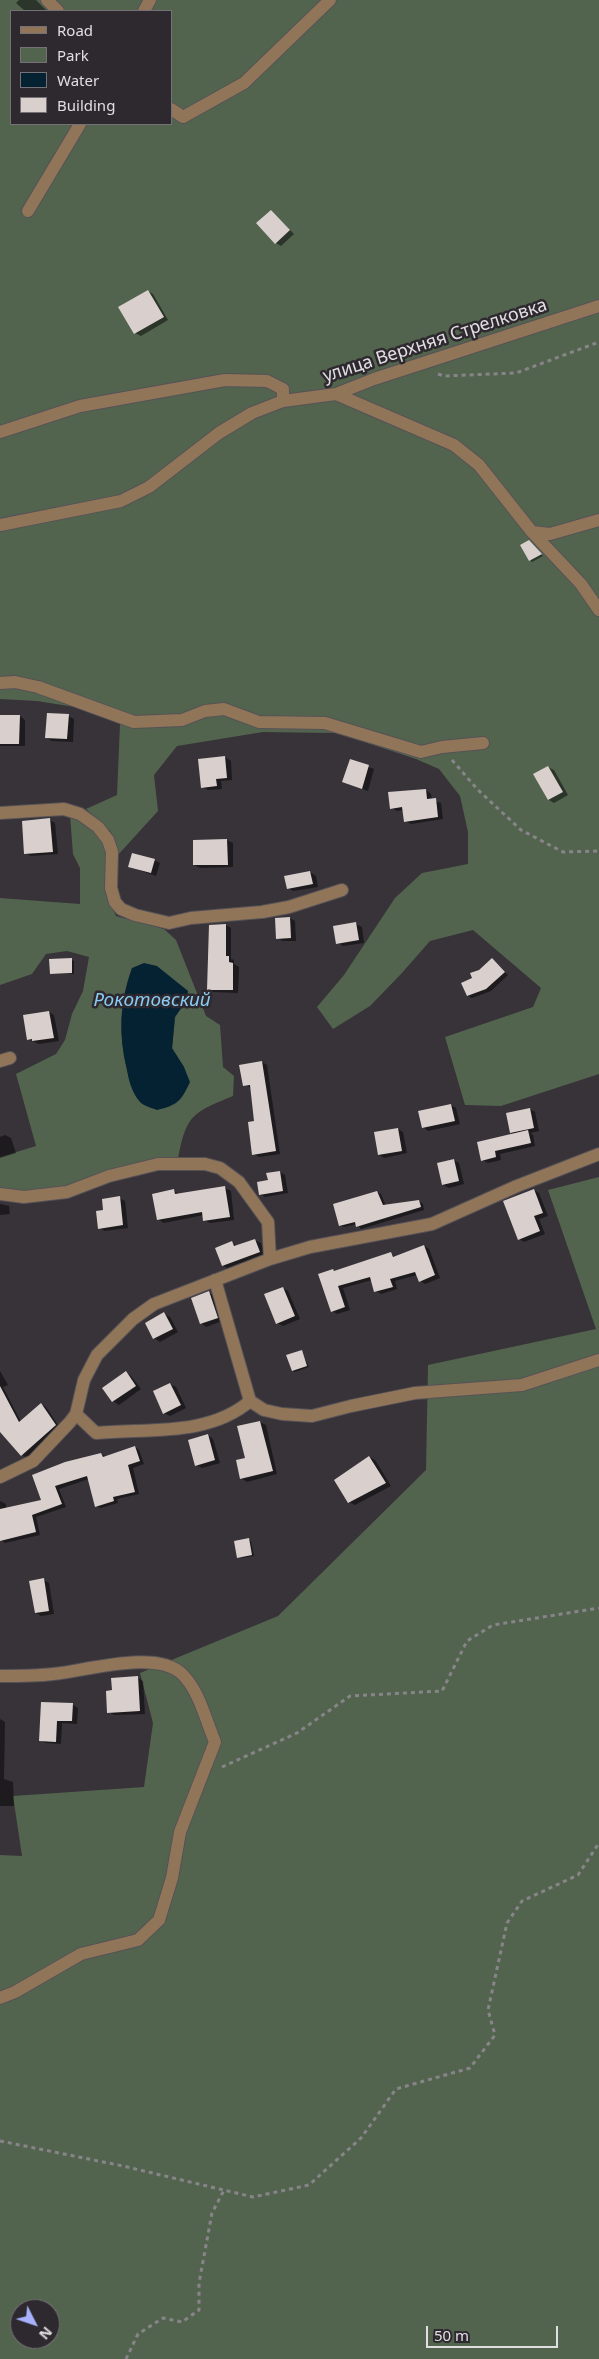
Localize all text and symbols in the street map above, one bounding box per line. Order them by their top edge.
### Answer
legend [10,10,172,125]
text: Road [57,20,93,40]
text: Park [57,45,89,65]
text: Water [57,70,99,90]
text: Building [57,95,115,115]
street label: улица Верхняя Стрелковка [320,295,550,387]
water label: Рокотовский [93,990,211,1012]
north arrow [10,2299,60,2349]
scale bar [429,2316,562,2348]
text: N [35,2323,57,2344]
text: 50 m [434,2325,469,2345]

